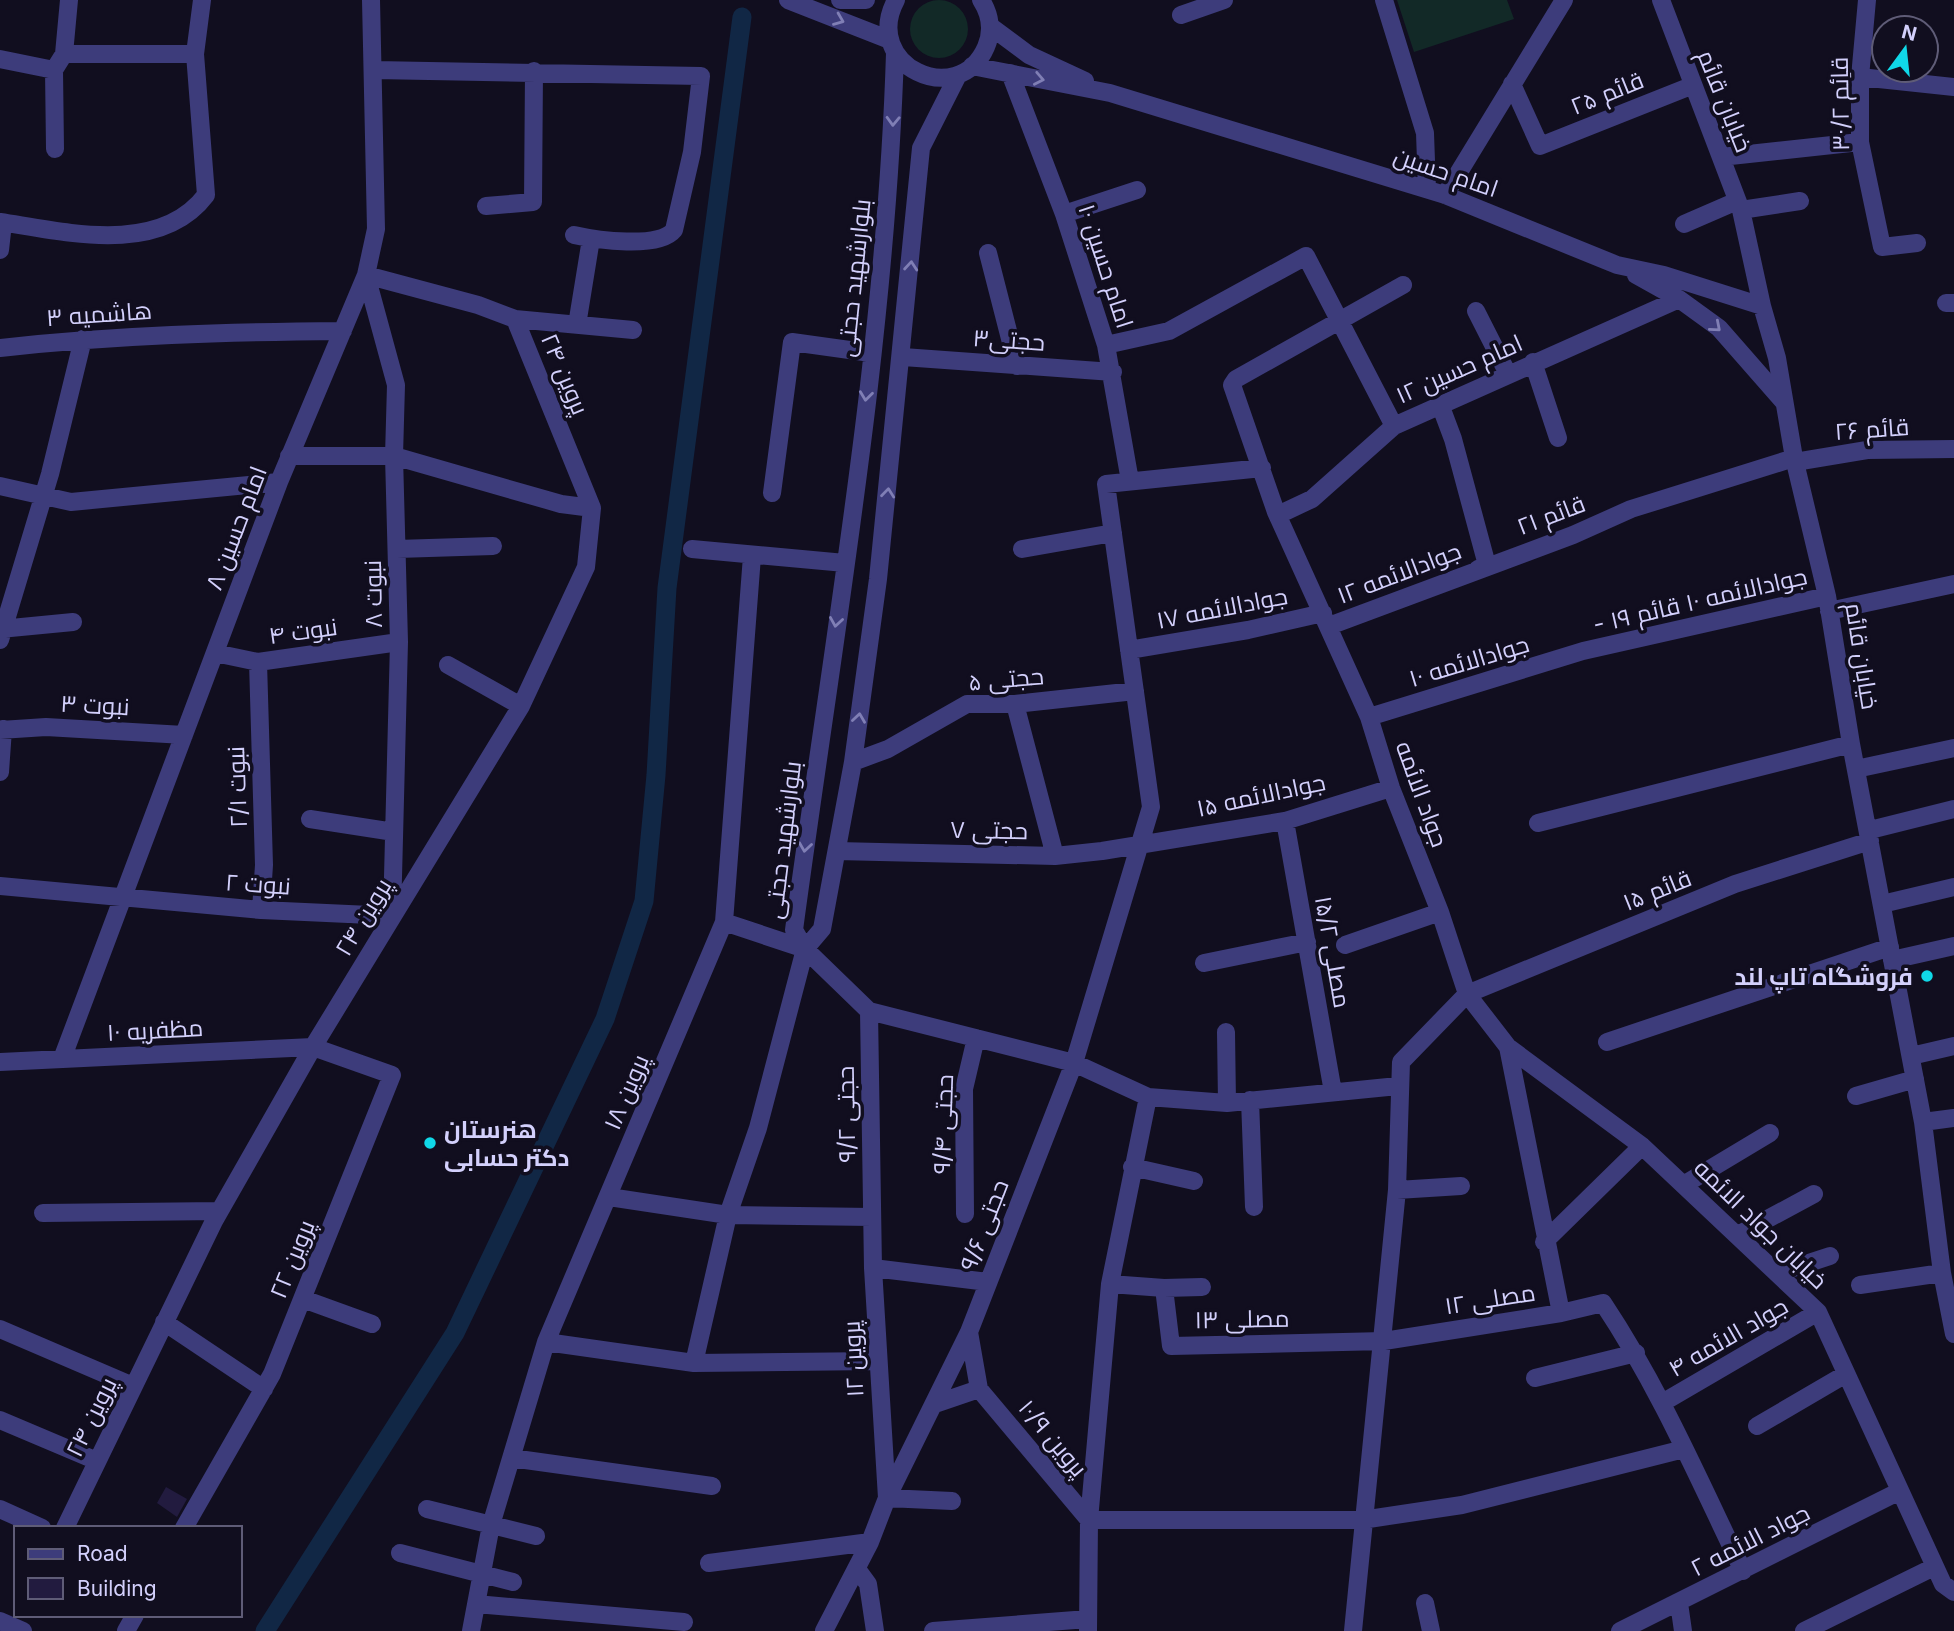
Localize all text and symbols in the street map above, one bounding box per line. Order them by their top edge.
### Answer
one-way arrow [832,12,844,26]
north arrow [1870,14,1940,84]
text: N [1899,20,1919,46]
street label: خیابان قائم [1690,46,1759,157]
street label: قاِئم ۳۰/۲ [1825,57,1857,151]
street label: قائم ۲۵ [1566,65,1649,123]
one-way arrow [1033,70,1045,85]
one-way arrow [885,116,900,127]
street label: امام حسین [1389,141,1502,205]
street label: بلوارشهید حجتی [831,198,877,358]
street label: ۱۰ امام حسین [1070,200,1140,332]
one-way arrow [903,261,918,272]
street label: هاشمیه ۳ [45,296,153,332]
one-way arrow [1708,319,1721,332]
street label: حجتی۳ [972,323,1046,357]
street label: امام حسین ۱۲ [1391,328,1528,412]
street label: پروین ۲۴ [533,329,595,420]
one-way arrow [858,390,873,402]
street label: قائم ۲۶ [1834,412,1910,448]
street label: امام حسین ۸ [199,462,275,595]
one-way arrow [880,487,895,499]
street label: قائم ۲۱ [1513,489,1590,543]
street label: جوادالائمه ۱۲ [1333,536,1465,610]
street label: نبوت ۸ [358,560,388,628]
street label: - جوادالائمه ۱۰ قائم ۱۹ [1590,561,1810,641]
street label: جوادالائمه ۱۷ [1154,581,1290,635]
street label: خیابان قائم [1837,601,1885,712]
street label: نبوت ۴ [267,612,339,650]
one-way arrow [829,616,844,627]
street label: جوادالائمه ۱۰ [1406,629,1532,693]
street label: حجتی ۵ [967,661,1045,697]
street label: نبوت ۳ [60,689,130,721]
one-way arrow [851,713,866,724]
street label: جواد الائمه [1389,737,1455,851]
street label: نبوت ۲/۱ [221,746,253,828]
street label: بلوارشهید حجتی [759,759,807,921]
street label: جوادالائمه ۱۵ [1194,767,1328,823]
street label: حجتی ۷ [950,815,1028,845]
one-way arrow [798,841,813,853]
street label: قائم ۱۵ [1619,863,1696,919]
street label: نبوت ۲ [224,867,292,901]
street label: پروین ۲۴ [329,873,399,962]
street label: مصلی ۱۵/۲ [1309,894,1357,1010]
place label: فروشگاه تاپ لند [1735,962,1913,994]
marker: فروشگاه تاپ لند [1919,968,1935,984]
street label: مظفریه ۱۰ [106,1013,204,1047]
street label: پروین ۱۸ [597,1049,657,1135]
street label: حجتی ۹/۲ [831,1065,861,1163]
street label: حجتی ۹/۴ [927,1074,959,1174]
place label: هنرستان دکتر حسابی [444,1115,569,1172]
marker: هنرستان دکتر حسابی [422,1135,438,1151]
street label: خیابان جواد الائمه [1688,1153,1834,1295]
street label: حجتی ۹/۶ [953,1175,1015,1275]
street label: پروین ۲۲ [263,1215,323,1303]
street label: مصلی ۱۲ [1443,1278,1537,1320]
street label: جواد الائمه ۴ [1663,1291,1793,1383]
street label: مصلی ۱۳ [1194,1304,1290,1334]
street label: پروین ۱۲ [836,1319,871,1398]
street label: پروین ۲۴ [59,1372,125,1463]
street label: پروین ۱۰/۹ [1011,1394,1094,1484]
street label: جواد الائمه ۲ [1686,1498,1814,1582]
legend [14,1526,242,1617]
text: Road [77,1541,128,1566]
text: Building [77,1576,157,1601]

